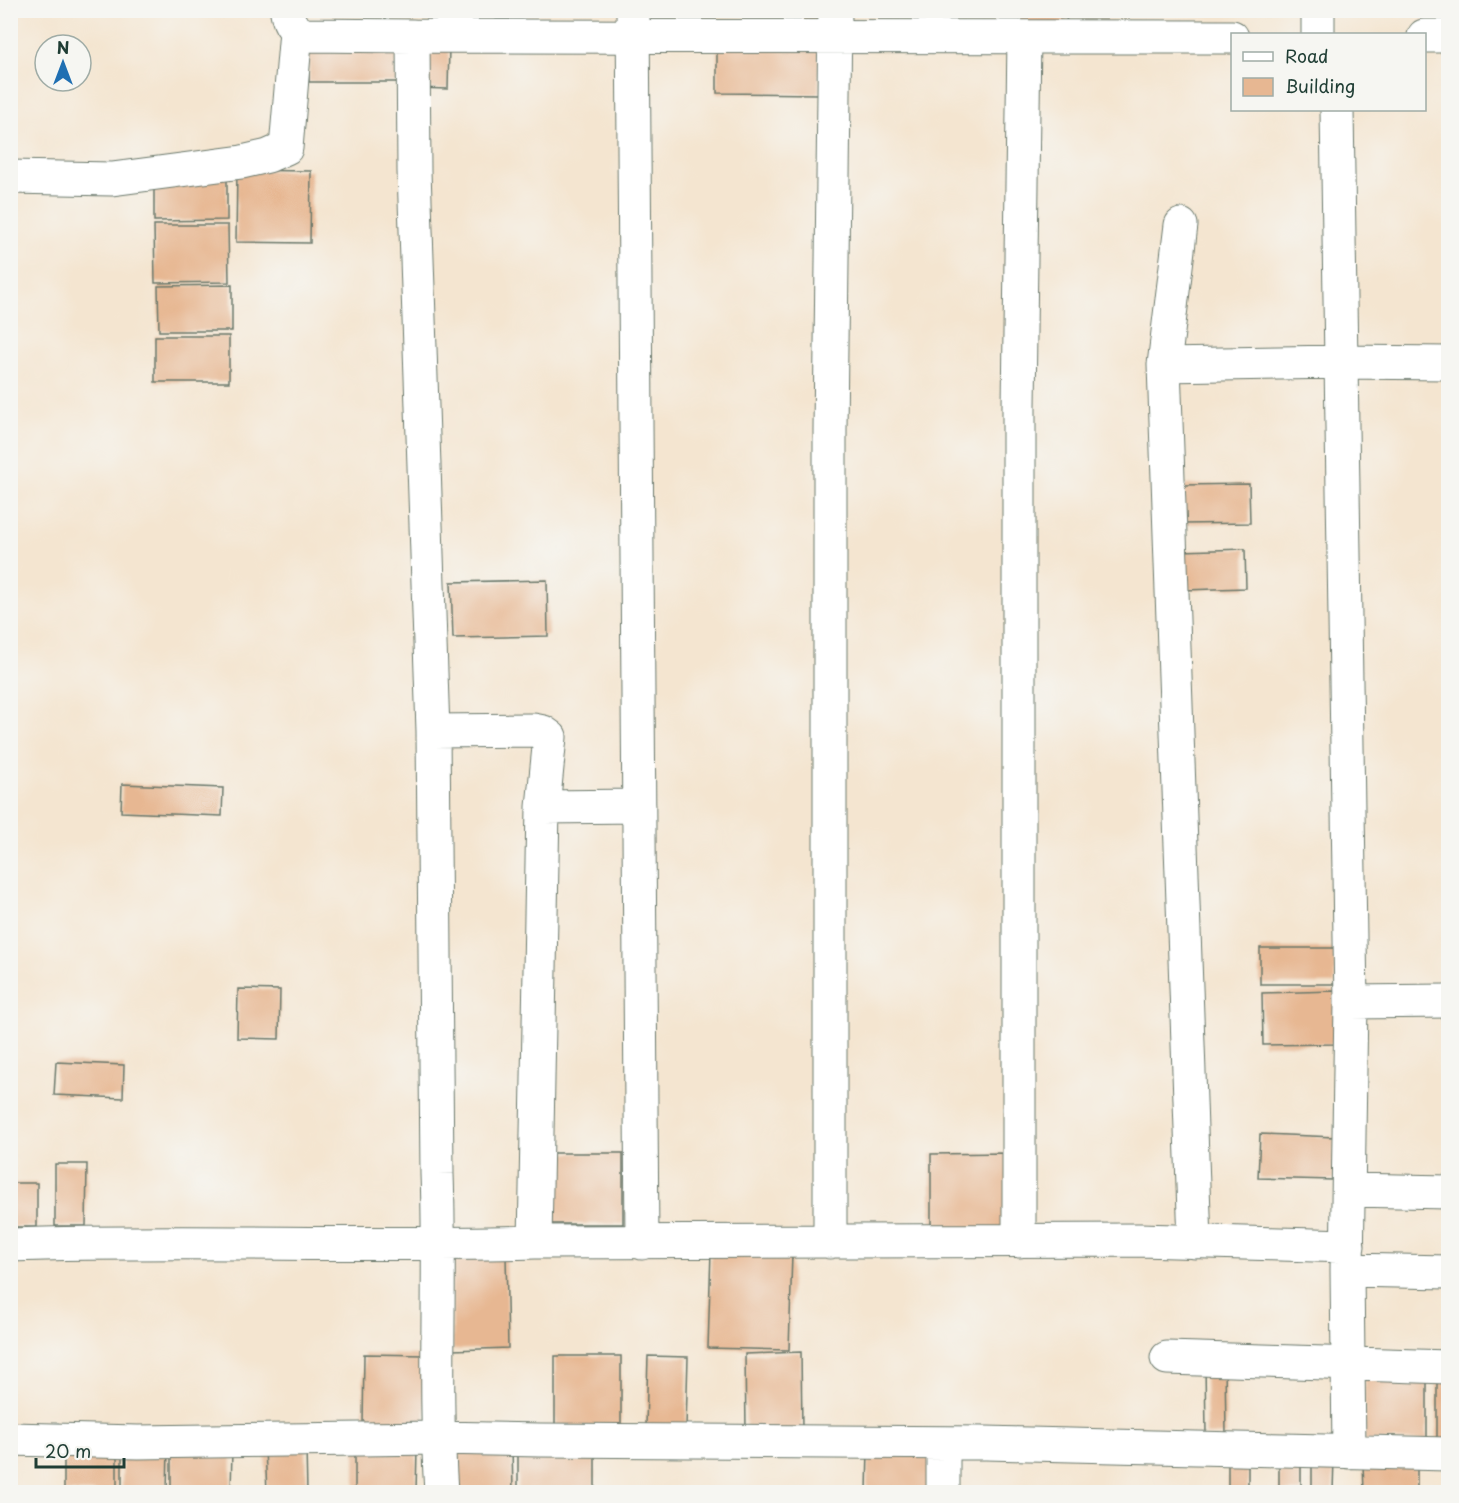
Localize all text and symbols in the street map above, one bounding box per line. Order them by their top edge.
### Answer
north arrow [33,33,93,93]
legend [1231,33,1426,111]
text: N [57,35,69,59]
text: Road [1285,42,1329,69]
text: Building [1285,72,1355,99]
scale bar [36,1431,124,1469]
text: 20 m [45,1437,91,1464]

